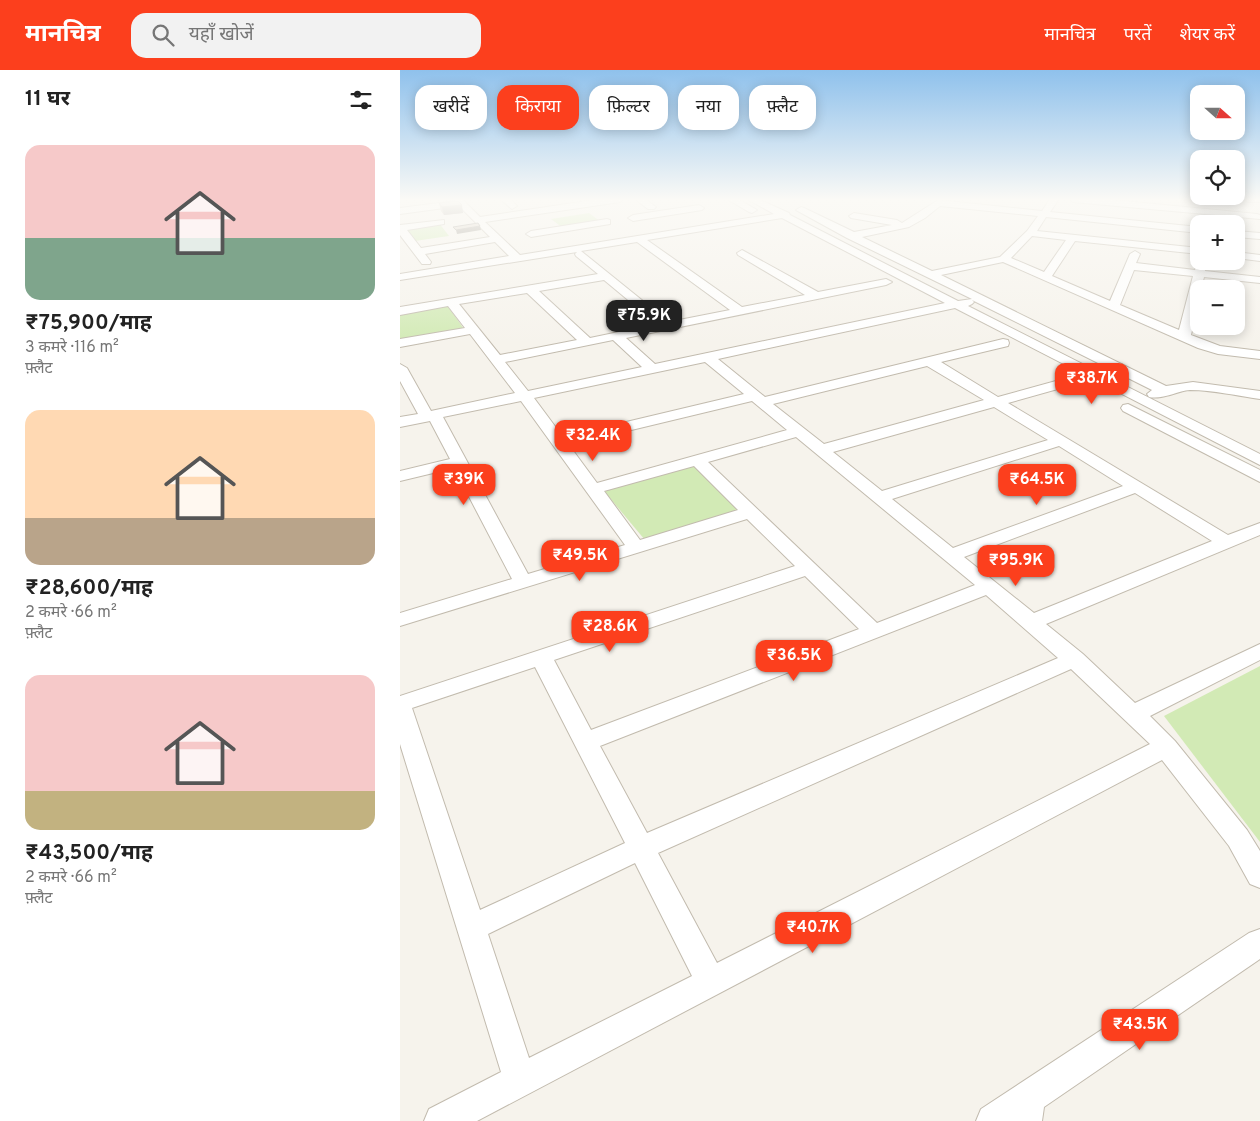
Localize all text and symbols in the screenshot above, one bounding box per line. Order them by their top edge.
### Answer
search box [131,13,481,58]
text: मानचित्र [25,20,101,50]
icon: search [149,21,177,49]
text: यहाँ खोजें [189,23,254,47]
text: मानचित्र [1044,24,1096,47]
text: परतें [1124,24,1152,47]
text: शेयर करें [1180,24,1235,47]
chip: खरीदें [415,85,487,130]
chip: किराया [497,85,579,130]
chip: फ़िल्टर [589,85,668,130]
chip: नया [678,85,739,130]
chip: फ़्लैट [749,85,816,130]
north arrow [1190,85,1245,140]
map controls [1190,85,1245,335]
text: 11 घर [25,86,70,113]
icon: filters [347,86,375,114]
button: locate [1190,150,1245,205]
icon: home [155,178,245,268]
button: + [1190,215,1245,270]
button: − [1190,280,1245,335]
pin: ₹75.9K [603,300,685,342]
text: ₹75.9K [617,306,671,326]
text: ₹75,900/माह [25,310,152,337]
text: 3 कमरे · 116 m² [25,338,119,358]
text: फ़्लैट [25,359,53,379]
pin: ₹38.7K [1051,362,1133,405]
text: ₹38.7K [1066,369,1118,389]
pin: ₹32.4K [552,420,634,462]
text: ₹32.4K [565,426,621,446]
icon: home [155,443,245,533]
pin: ₹39K [434,464,494,506]
pin: ₹64.5K [996,464,1078,506]
text: ₹39K [443,470,485,490]
text: ₹64.5K [1009,470,1065,490]
pin: ₹49.5K [539,540,621,582]
pin: ₹95.9K [975,544,1057,587]
text: ₹49.5K [552,546,608,566]
text: ₹95.9K [988,551,1044,571]
text: ₹28,600/माह [25,575,153,602]
text: 2 कमरे · 66 m² [25,603,117,623]
pin: ₹28.6K [569,610,651,653]
text: ₹28.6K [582,617,638,637]
text: फ़्लैट [25,624,53,644]
pin: ₹36.5K [753,640,835,682]
text: ₹36.5K [767,646,821,666]
icon: home [155,708,245,798]
text: ₹43,500/माह [25,840,153,867]
text: 2 कमरे · 66 m² [25,868,117,888]
text: फ़्लैट [25,889,53,909]
pin: ₹40.7K [772,912,854,954]
text: ₹40.7K [786,918,840,938]
pin: ₹43.5K [1099,1008,1181,1051]
text: ₹43.5K [1112,1015,1168,1035]

